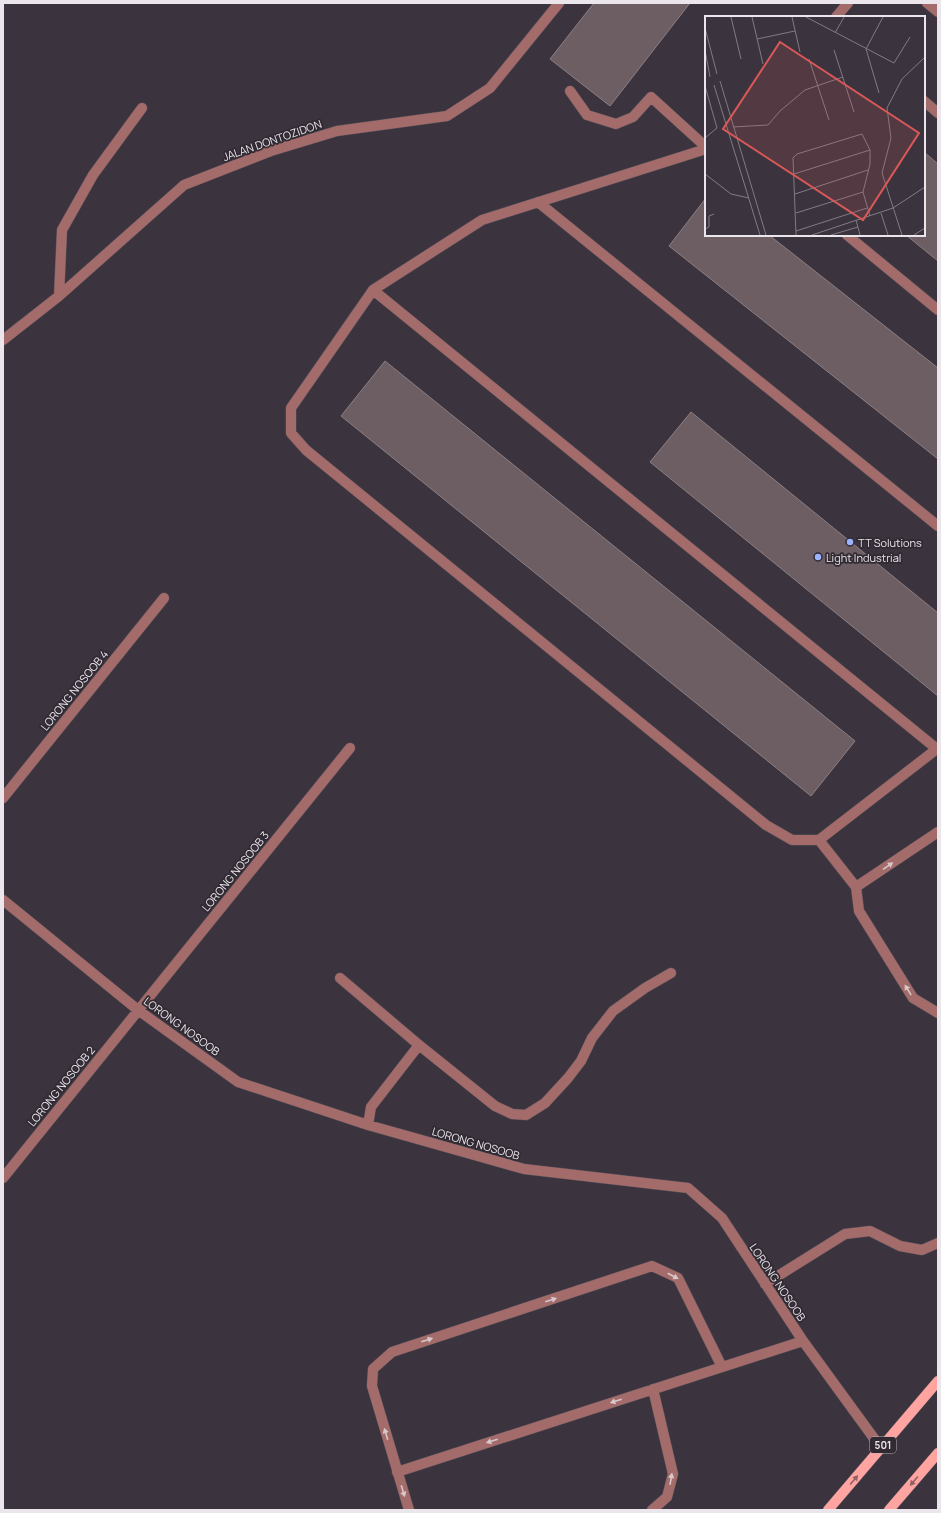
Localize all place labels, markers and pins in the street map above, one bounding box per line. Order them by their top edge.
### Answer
place label: TT Solutions [858,535,922,550]
marker: TT Solutions [845,537,855,547]
place label: Light Industrial [826,550,901,565]
marker: Light Industrial [813,552,823,562]

